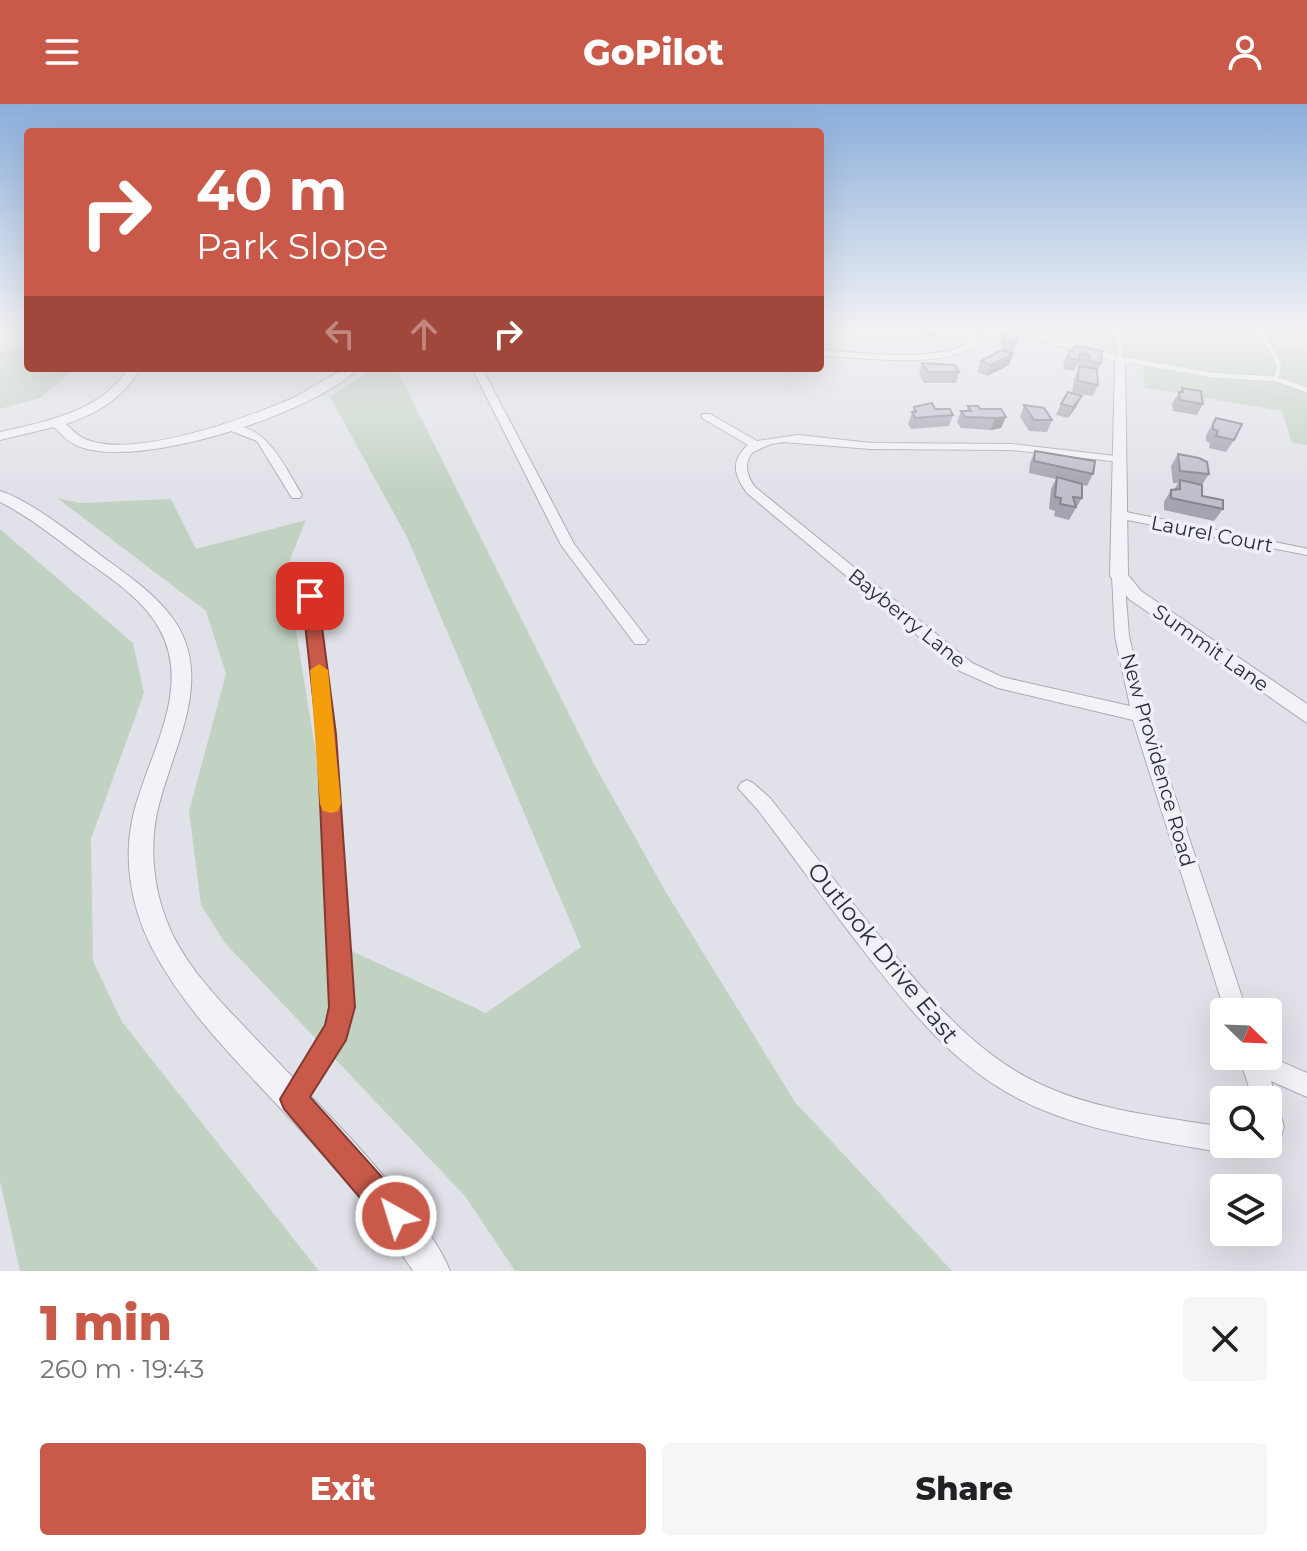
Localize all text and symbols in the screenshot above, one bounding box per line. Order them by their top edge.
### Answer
icon: menu [40,30,84,74]
text: GoPilot [583,30,724,74]
icon: person [1223,30,1267,74]
text: 40 m [196,156,347,224]
icon: right [64,160,168,264]
text: Park Slope [196,224,388,268]
icon: left [318,312,362,356]
icon: ahead [402,312,446,356]
icon: right [486,312,530,356]
street label: Laurel Court [1149,510,1275,558]
pin [276,562,344,630]
street label: Bayberry Lane [843,563,971,673]
icon: arrive [288,574,332,618]
street label: Summit Lane [1148,599,1274,697]
street label: New Providence Road [1116,650,1200,870]
street label: Outlook Drive East [802,857,965,1049]
north arrow [1210,998,1282,1070]
map controls [1210,998,1282,1246]
button: search [1210,1086,1282,1158]
position arrow [354,1174,438,1258]
button: layers [1210,1174,1282,1246]
text: 1 min [40,1294,172,1352]
button: close [1183,1297,1267,1381]
text: 260 m · 19:43 [40,1353,205,1385]
button: Exit [40,1443,646,1535]
button: Share [662,1443,1267,1535]

